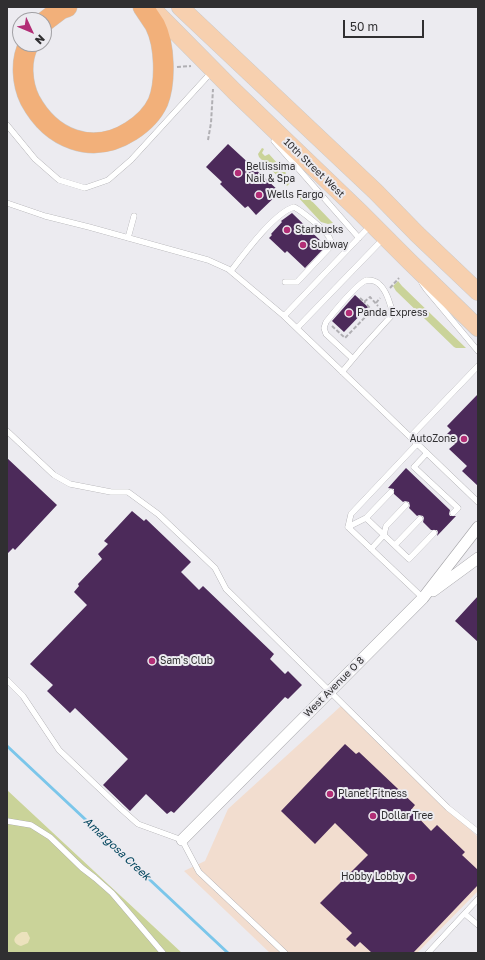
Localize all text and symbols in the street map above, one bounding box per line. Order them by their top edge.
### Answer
north arrow [12,12,52,52]
scale bar [345,12,426,38]
text: 50 m [350,19,378,34]
text: N [33,32,48,48]
street label: 10th Street West [281,136,347,200]
place label: Bellissima Nail & Spa [246,161,295,184]
marker: Bellissima Nail & Spa [233,168,243,178]
place label: Wells Fargo [267,189,324,201]
marker: Wells Fargo [254,190,264,200]
place label: Starbucks [295,224,343,236]
marker: Starbucks [282,225,292,235]
place label: Subway [311,239,348,251]
marker: Subway [298,240,308,250]
place label: Panda Express [357,307,427,319]
marker: Panda Express [344,308,354,318]
place label: AutoZone [410,433,456,445]
marker: AutoZone [459,434,469,444]
street label: West Avenue O 8 [301,654,367,720]
place label: Sam's Club [160,655,213,667]
marker: Sam's Club [147,656,157,666]
place label: Planet Fitness [338,788,407,800]
marker: Planet Fitness [325,789,335,799]
place label: Dollar Tree [381,810,433,822]
marker: Dollar Tree [368,811,378,821]
water label: Amargosa Creek [81,815,153,883]
place label: Hobby Lobby [341,871,404,883]
marker: Hobby Lobby [407,872,417,882]

